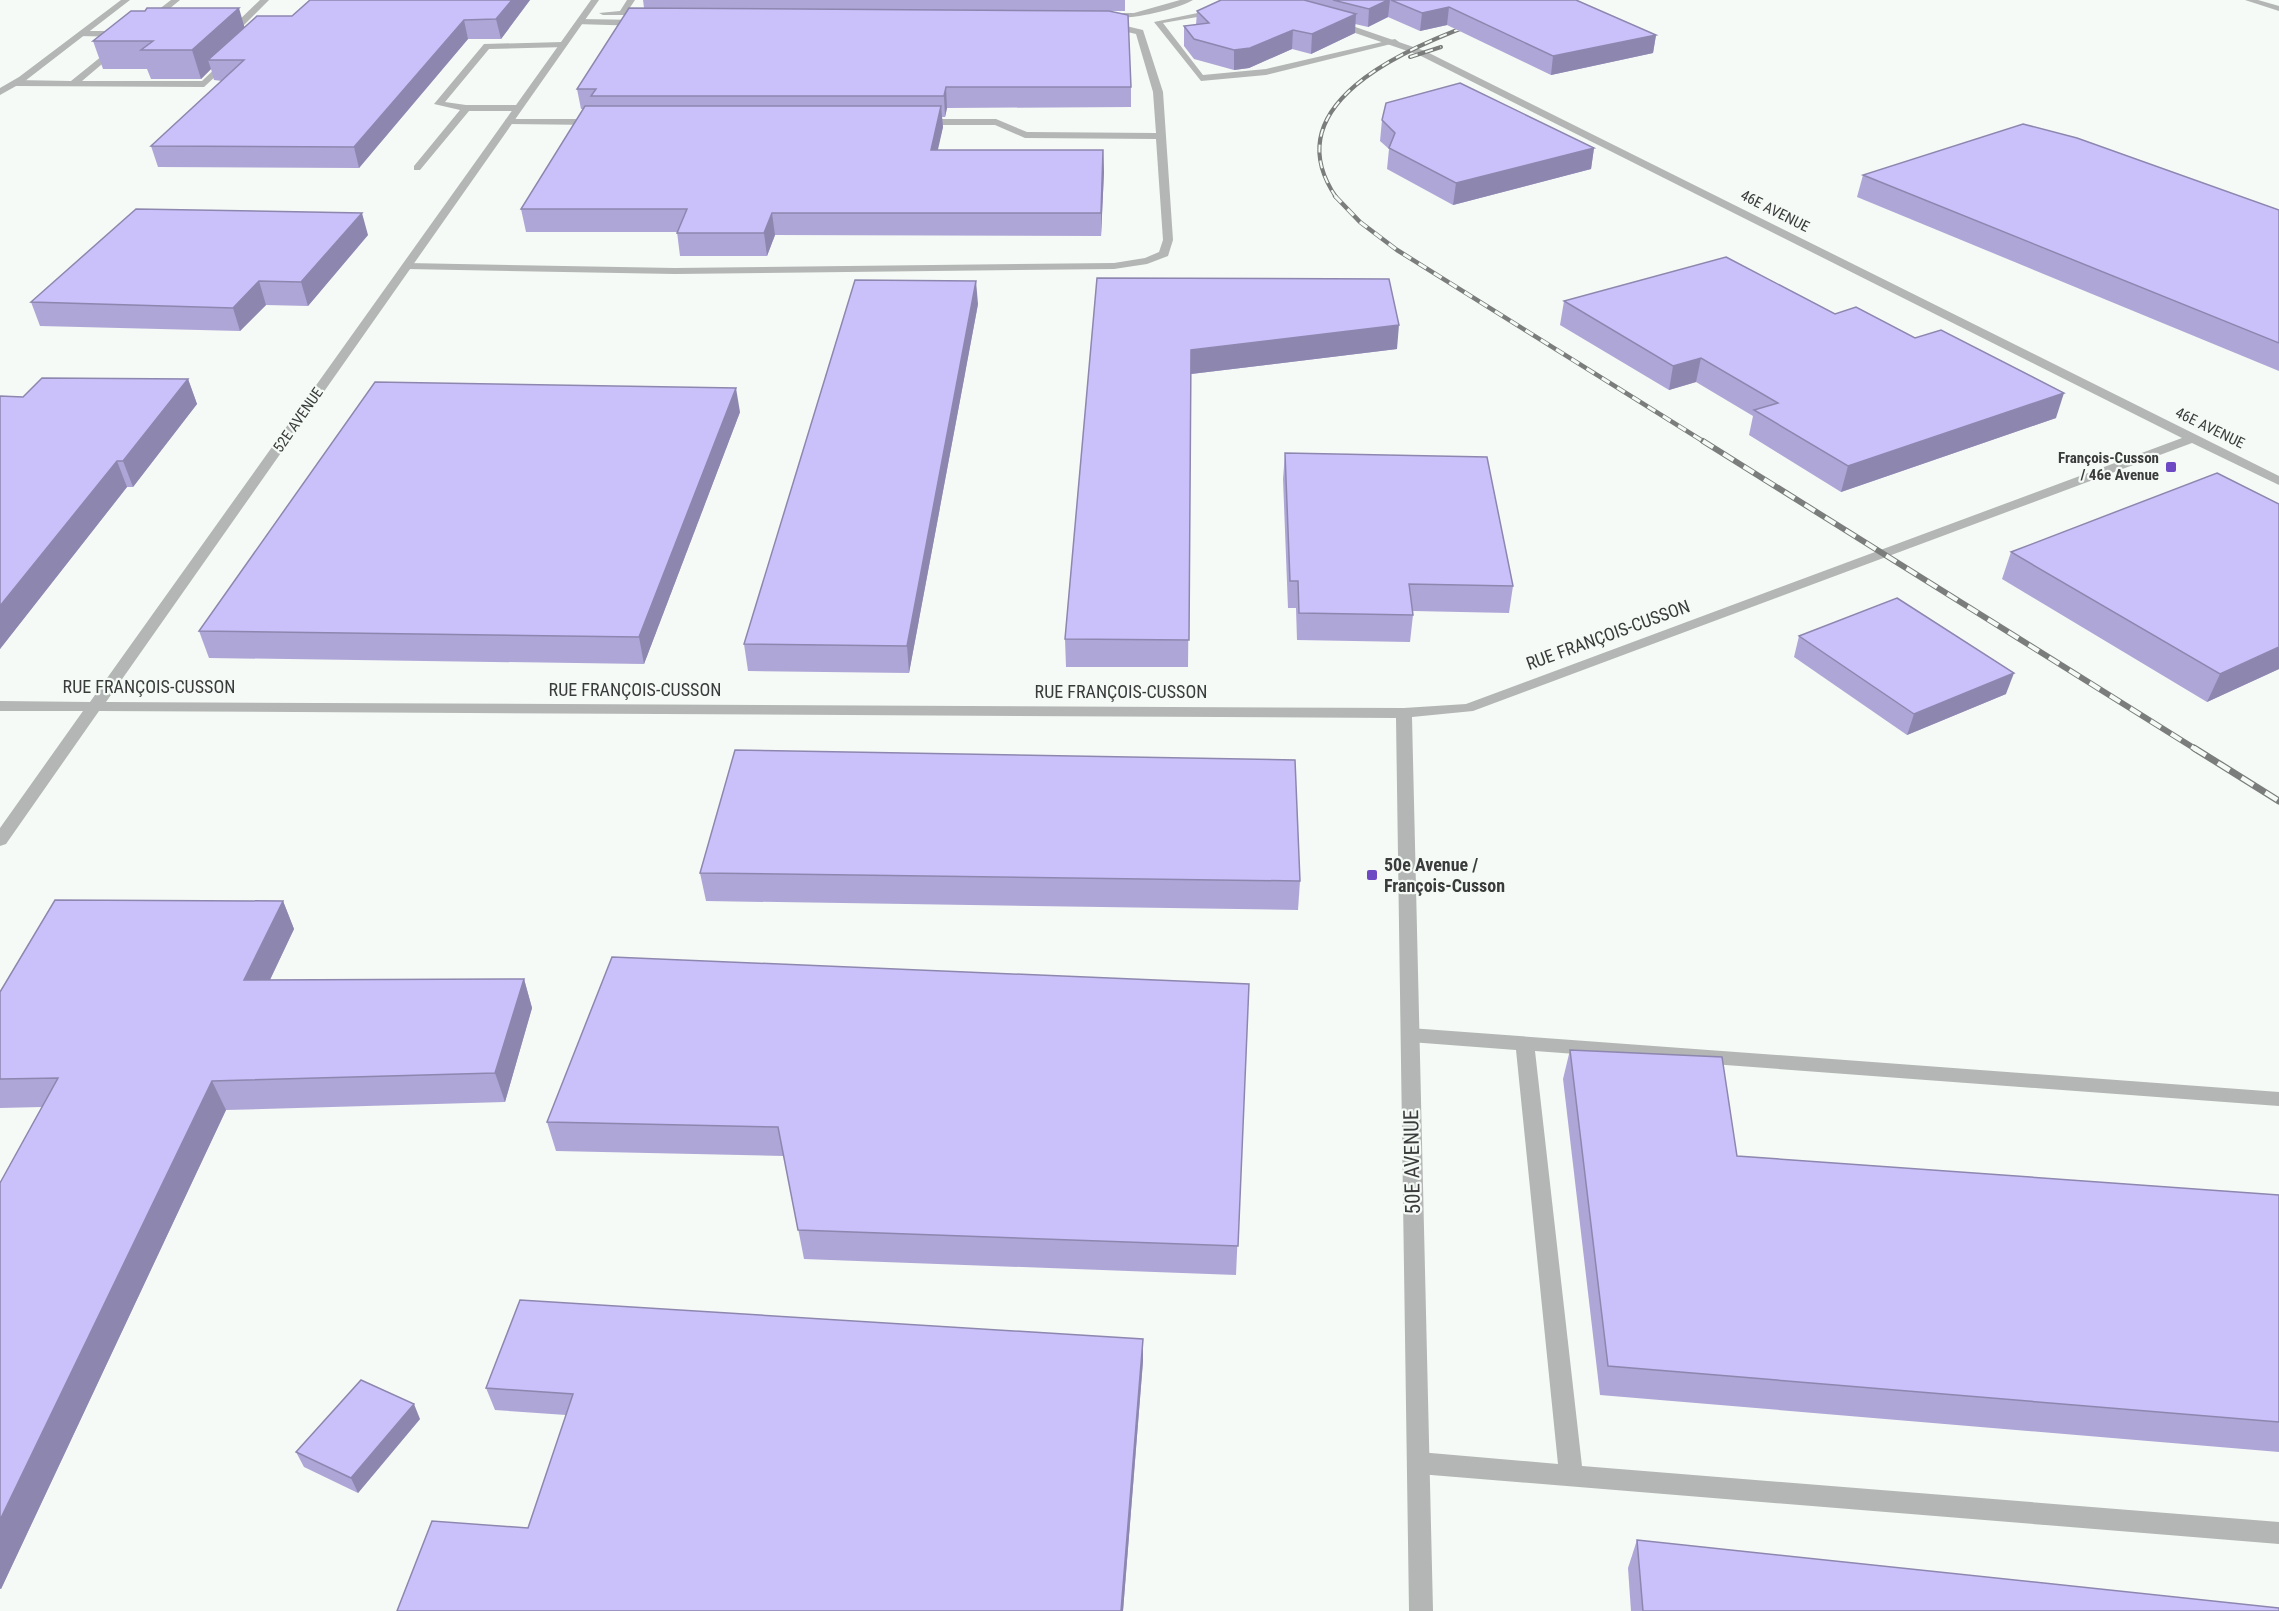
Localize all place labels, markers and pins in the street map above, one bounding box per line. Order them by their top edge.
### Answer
place label: François-Cusson / 46e Avenue [2058,449,2159,484]
marker: François-Cusson / 46e Avenue [2164,460,2178,474]
place label: 50e Avenue / François-Cusson [1384,854,1505,896]
marker: 50e Avenue / François-Cusson [1365,868,1379,882]

